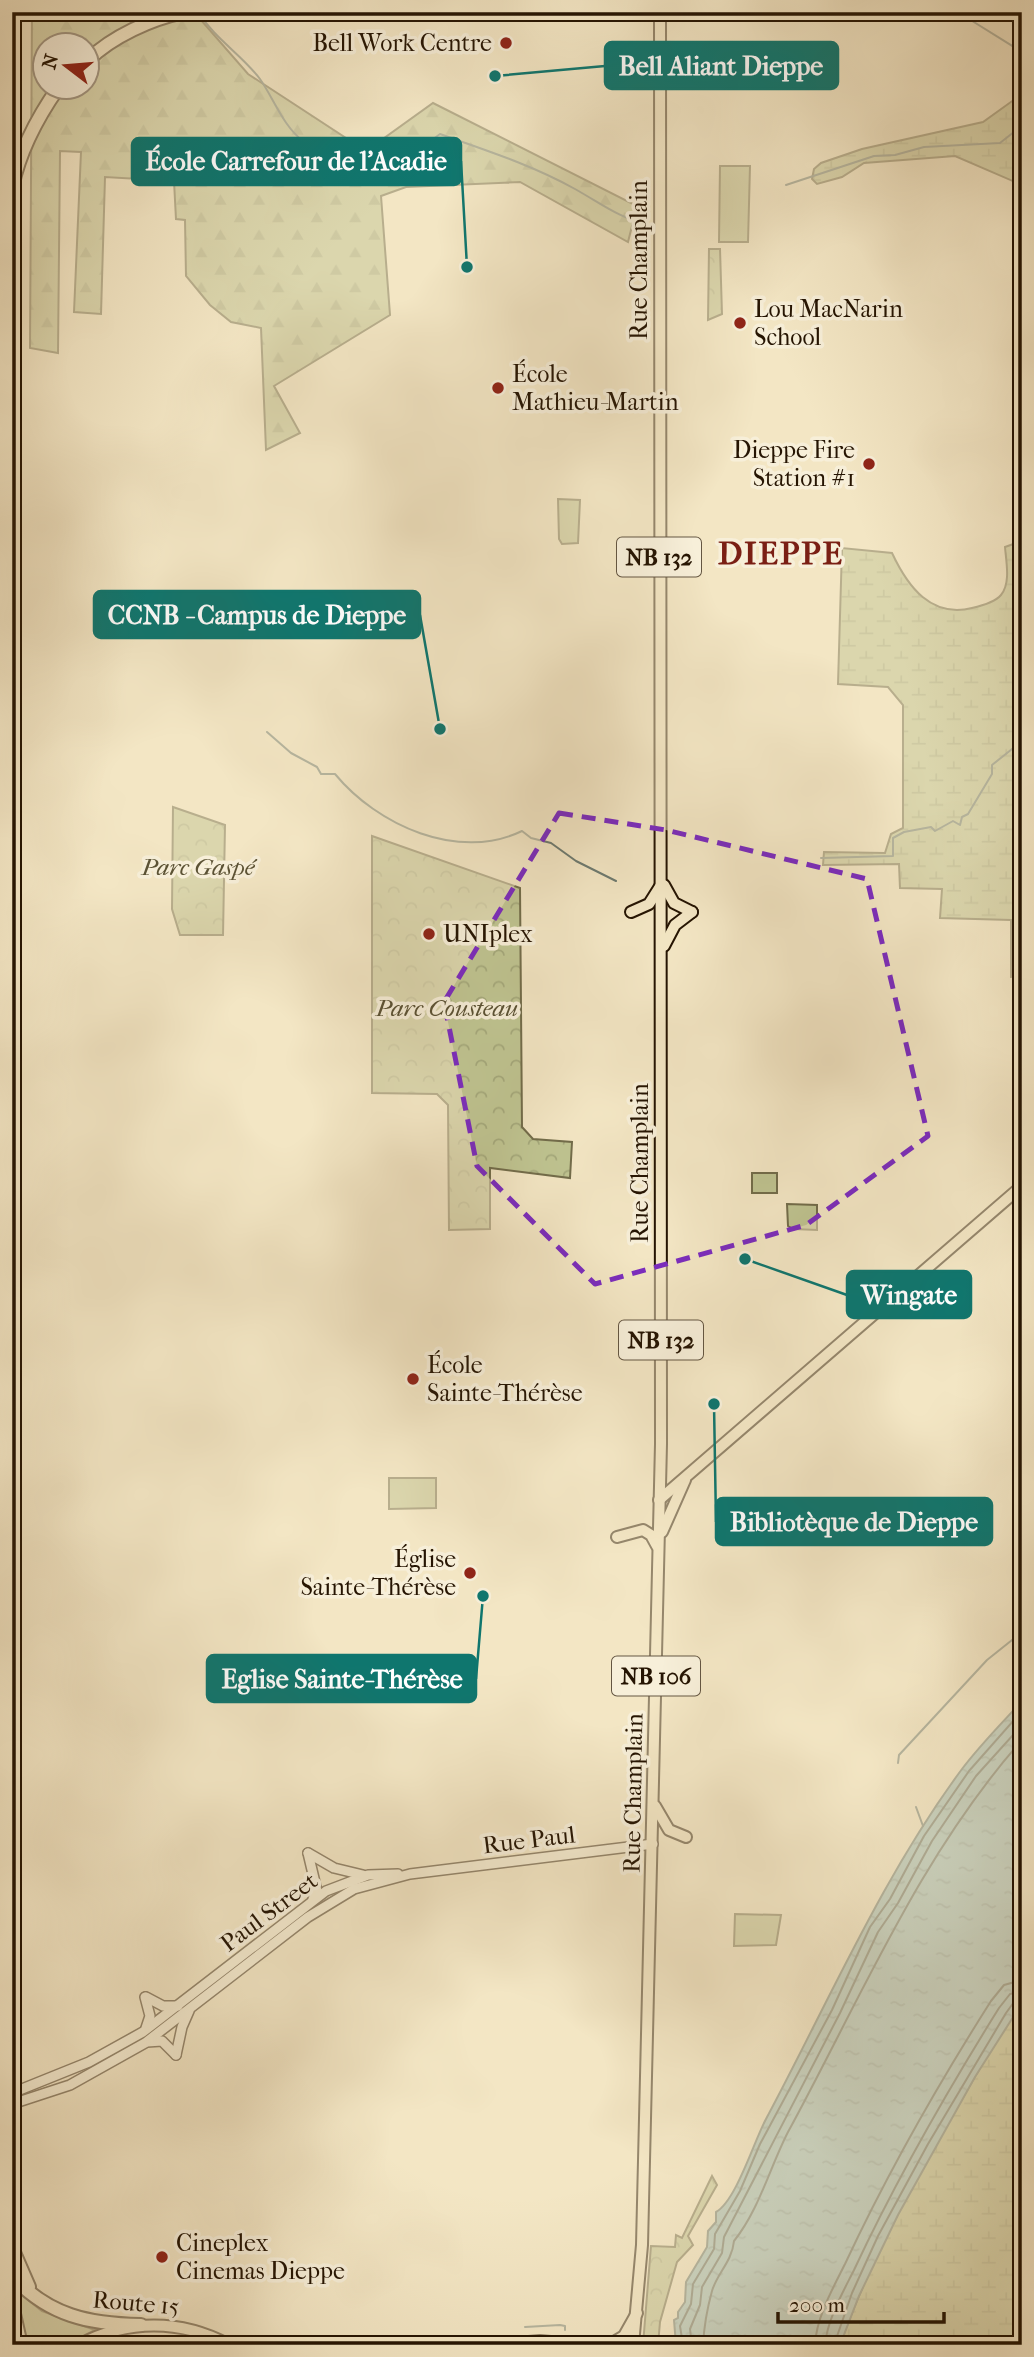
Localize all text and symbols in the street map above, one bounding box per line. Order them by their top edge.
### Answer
place label: Bell Work Centre [312,29,492,57]
north arrow [32,32,102,102]
marker: Bell Work Centre [498,35,514,51]
callout: Bell Aliant Dieppe [605,42,838,89]
text: N [38,51,63,72]
text: Bell Aliant Dieppe [619,51,823,82]
callout: École Carrefour de l'Acadie [132,138,461,185]
text: École Carrefour de l'Acadie [145,144,447,177]
street label: Rue Champlain [625,180,653,340]
place label: Lou MacNarin School [754,295,903,351]
marker: Lou MacNarin School [732,315,748,331]
place label: École Mathieu-Martin [512,359,679,416]
marker: École Mathieu-Martin [490,380,506,396]
place label: Dieppe Fire Station #1 [733,436,855,492]
marker: Dieppe Fire Station #1 [861,456,877,472]
district label: DIEPPE [718,535,844,572]
road number: NB 132 [617,538,701,576]
callout: CCNB - Campus de Dieppe [94,591,420,638]
text: CCNB - Campus de Dieppe [108,600,406,631]
park label: Parc Gaspé [141,853,258,881]
place label: UNIplex [443,920,533,948]
marker: UNIplex [421,926,437,942]
park label: Parc Cousteau [375,994,518,1022]
street label: Rue Champlain [626,1083,654,1243]
callout: Wingate [847,1271,971,1318]
text: Wingate [860,1280,957,1311]
road number: NB 132 [619,1320,703,1359]
place label: École Sainte-Thérèse [427,1350,583,1407]
marker: École Sainte-Thérèse [405,1371,421,1387]
callout: Bibliotèque de Dieppe [716,1498,992,1545]
text: Bibliotèque de Dieppe [730,1507,978,1538]
place label: Église Sainte-Thérèse [300,1544,456,1601]
marker: Église Sainte-Thérèse [462,1565,478,1581]
callout: Eglise Sainte-Thérèse [207,1655,476,1702]
road number: NB 106 [612,1656,700,1695]
text: Eglise Sainte-Thérèse [221,1664,463,1695]
street label: Rue Champlain [618,1713,648,1873]
street label: Rue Paul [481,1820,577,1860]
street label: Paul Street [215,1866,323,1957]
place label: Cineplex Cinemas Dieppe [176,2229,345,2285]
marker: Cineplex Cinemas Dieppe [154,2249,170,2265]
scale bar [778,2280,945,2324]
street label: Route 15 [91,2285,181,2321]
text: 200 m [789,2293,845,2317]

